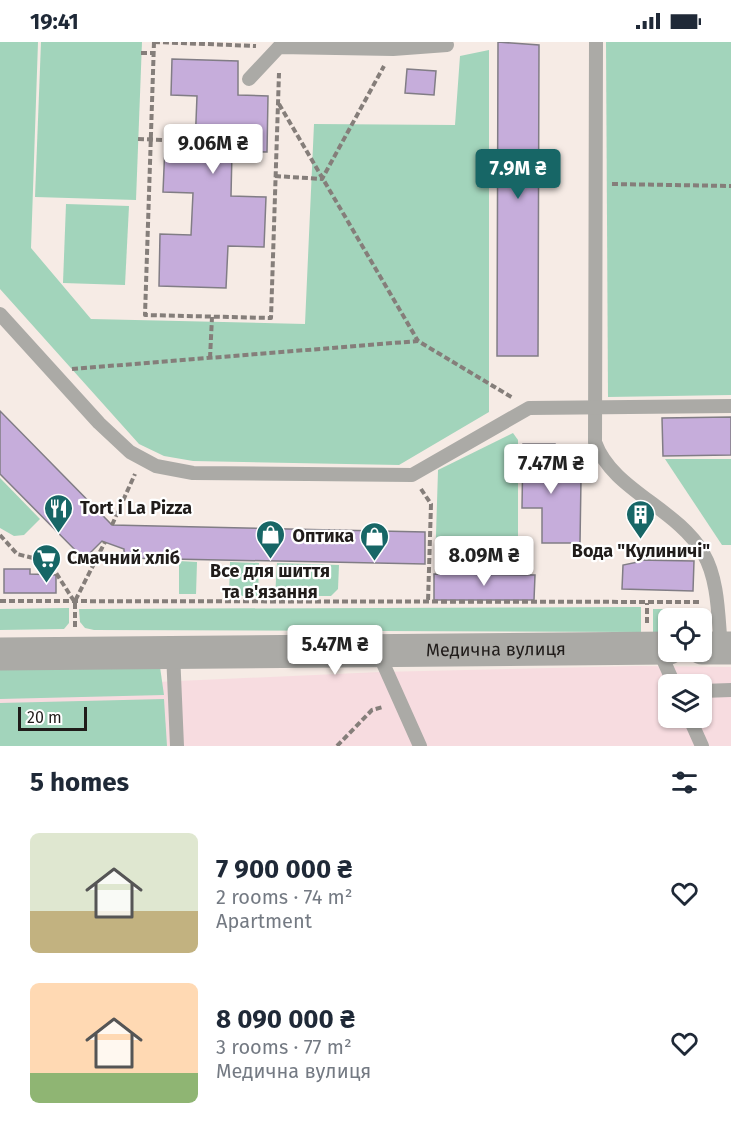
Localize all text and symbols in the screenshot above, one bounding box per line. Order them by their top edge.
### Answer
text: 19:41 [30,8,79,35]
pin: 9.06M ₴ [158,124,268,175]
text: 9.06M ₴ [178,131,248,155]
pin: 7.9M ₴ [469,149,567,200]
text: 7.9M ₴ [490,156,546,180]
pin: 7.47M ₴ [496,444,606,495]
text: 7.47M ₴ [518,451,584,475]
restaurant icon: Tort i La Pizza [43,492,75,534]
place label: Tort i La Pizza [80,497,192,519]
building icon: Вода "Кулиничі" [625,498,657,540]
shop icon: Все для шиття та в'язання [254,518,286,560]
shop icon: Оптика [359,520,391,562]
place label: Оптика [292,525,354,547]
pin: 8.09M ₴ [429,536,539,587]
place label: Вода "Кулиничі" [572,540,710,562]
supermarket icon: Смачний хліб [30,542,62,584]
text: 8.09M ₴ [449,543,519,567]
place label: Смачний хліб [67,547,180,569]
place label: Все для шиття та в'язання [210,560,330,603]
map controls [658,608,712,728]
button: locate [658,608,712,662]
pin: 5.47M ₴ [280,625,390,676]
text: 5.47M ₴ [301,632,369,656]
street label: Медична вулиця [426,638,566,661]
button: layers [658,674,712,728]
scale bar [18,704,87,732]
text: 20 m [27,708,62,727]
icon: filters [668,766,701,799]
text: 5 homes [30,767,129,798]
text: 7 900 000 ₴ [216,854,352,885]
icon: home [78,857,150,929]
icon: heart [668,877,701,910]
text: 2 rooms · 74 m² [216,885,353,909]
text: Apartment [216,909,312,933]
text: 8 090 000 ₴ [216,1004,355,1035]
icon: home [78,1007,150,1079]
icon: heart [668,1027,701,1060]
text: 3 rooms · 77 m² [216,1035,352,1059]
text: Медична вулиця [216,1059,371,1083]

